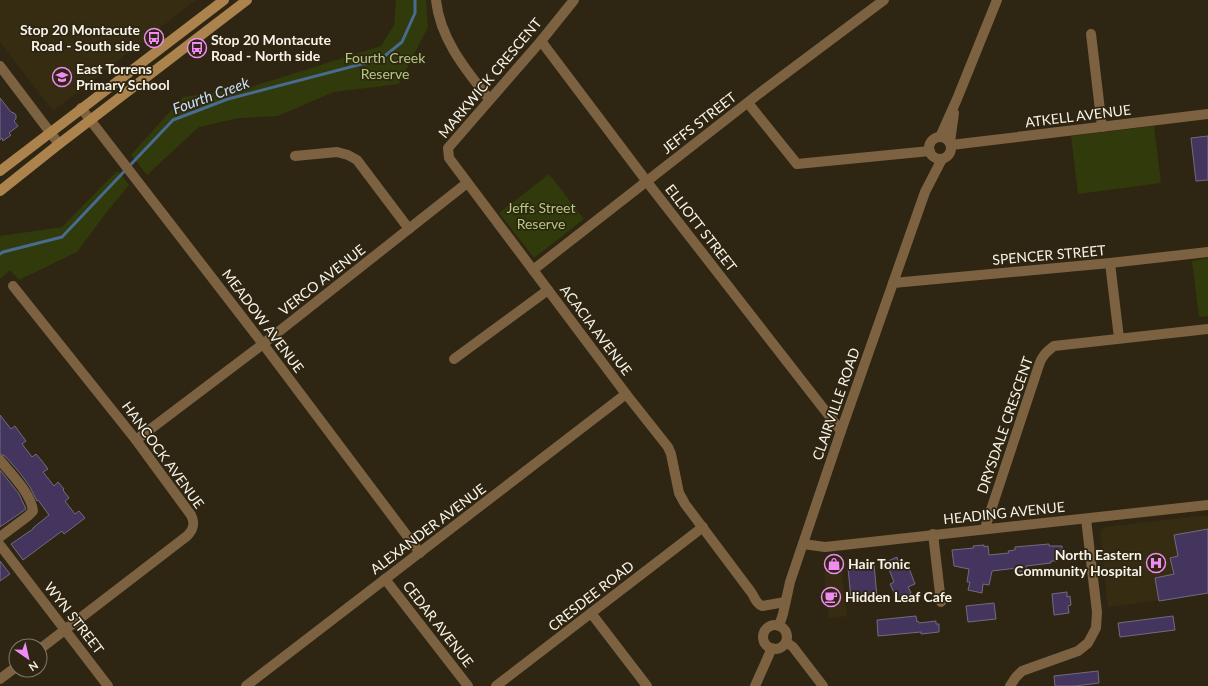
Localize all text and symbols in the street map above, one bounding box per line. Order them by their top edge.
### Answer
street label: MARKWICK CRESCENT [434,14,545,141]
place label: Stop 20 Montacute Road - South side [20,21,141,54]
bus stop icon: Stop 20 Montacute Road - South side [143,27,165,49]
place label: Stop 20 Montacute Road - North side [211,31,332,64]
bus stop icon: Stop 20 Montacute Road - North side [186,37,208,59]
park label: Fourth Creek Reserve [345,49,426,82]
place label: East Torrens Primary School [76,60,170,93]
school or university icon: East Torrens Primary School [51,66,73,88]
water label: Fourth Creek [170,73,252,117]
street label: JEFFS STREET [658,88,740,157]
street label: ATKELL AVENUE [1024,101,1132,130]
street label: ELLIOTT STREET [662,181,741,275]
park label: Jeffs Street Reserve [507,199,575,232]
street label: VERCO AVENUE [275,241,368,319]
street label: SPENCER STREET [992,241,1107,268]
street label: MEADOW AVENUE [219,266,308,376]
street label: ACACIA AVENUE [557,281,636,378]
street label: CLAIRVILLE ROAD [808,345,863,462]
street label: DRYSDALE CRESCENT [973,353,1036,496]
street label: HANCOCK AVENUE [119,398,208,512]
street label: ALEXANDER AVENUE [367,480,489,578]
street label: HEADING AVENUE [942,498,1066,527]
place label: North Eastern Community Hospital [1014,546,1142,579]
hospital icon: North Eastern Community Hospital [1145,552,1167,574]
shop icon: Hair Tonic [823,553,845,575]
place label: Hair Tonic [848,555,910,572]
street label: CRESDEE ROAD [545,557,637,634]
street label: CEDAR AVENUE [400,577,477,670]
street label: WYN STREET [41,578,108,658]
cafe icon: Hidden Leaf Cafe [820,586,842,608]
place label: Hidden Leaf Cafe [845,588,952,605]
north arrow [8,638,48,678]
text: N [27,659,41,674]

